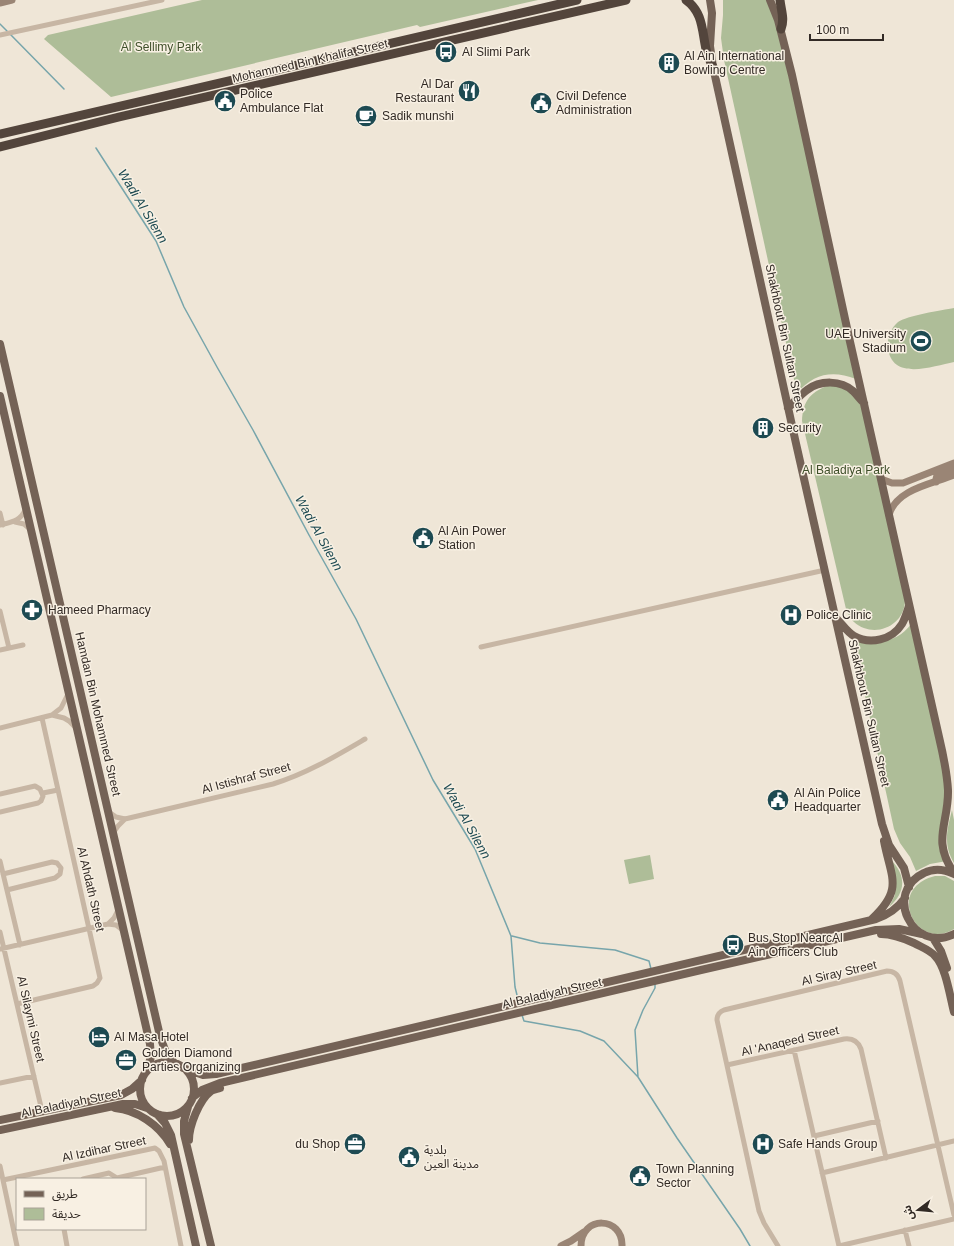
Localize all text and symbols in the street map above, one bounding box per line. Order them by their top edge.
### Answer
scale bar [810,16,883,42]
text: 100 m [816,23,849,37]
street label: Mohammed Bin Khalifa Street [231,36,390,86]
bus stop icon: Al Slimi Park [433,39,459,65]
park label: Al Sellimy Park [121,40,202,54]
place label: Al Slimi Park [462,45,531,59]
place label: Al Ain International Bowling Centre [684,49,784,77]
building icon: Al Ain International Bowling Centre [656,50,682,76]
place label: Al Dar Restaurant [395,77,455,105]
restaurant icon: Al Dar Restaurant [456,78,482,104]
place label: Police Ambulance Flat [240,87,324,115]
public building icon: Police Ambulance Flat [212,88,238,114]
place label: Civil Defence Administration [556,89,632,117]
public building icon: Civil Defence Administration [528,90,554,116]
cafe icon: Sadik munshi [353,103,379,129]
place label: Sadik munshi [382,109,454,123]
water label: Wadi Al Silenn [115,166,171,246]
street label: Shakhbout Bin Sultan Street [762,263,808,414]
place label: UAE University Stadium [825,327,906,355]
sports icon: UAE University Stadium [908,328,934,354]
building icon: Security [750,415,776,441]
place label: Security [778,421,821,435]
park label: Al Baladiya Park [802,463,891,477]
water label: Wadi Al Silenn [292,493,346,573]
place label: Al Ain Power Station [438,524,506,552]
public building icon: Al Ain Power Station [410,525,436,551]
pharmacy icon: Hameed Pharmacy [19,597,45,623]
hospital icon: Police Clinic [778,602,804,628]
place label: Hameed Pharmacy [48,603,151,617]
place label: Police Clinic [806,608,871,622]
street label: Hamdan Bin Mohammed Street [72,631,124,798]
street label: Shakhbout Bin Sultan Street [845,638,893,789]
street label: Al Istishraf Street [200,759,293,797]
water label: Wadi Al Silenn [440,781,494,861]
place label: Al Ain Police Headquarter [794,786,861,814]
public building icon: Al Ain Police Headquarter [765,787,791,813]
street label: Al Ahdath Street [74,845,108,933]
place label: Bus Stop NearcAl Ain Officers Club [748,931,843,959]
bus stop icon: Bus Stop NearcAl Ain Officers Club [720,932,746,958]
street label: Al Siray Street [800,957,879,988]
street label: Al Silaymi Street [14,975,48,1064]
street label: Al Baladiyah Street [501,975,604,1011]
street label: Al 'Anaqeed Street [740,1023,841,1059]
hotel icon: Al Masa Hotel [86,1024,112,1050]
place label: Al Masa Hotel [114,1030,189,1044]
place label: Golden Diamond Parties Organizing [142,1046,241,1074]
office icon: Golden Diamond Parties Organizing [113,1047,139,1073]
street label: Al Baladiyah Street [20,1085,123,1120]
office icon: du Shop [342,1131,368,1157]
hospital icon: Safe Hands Group [750,1131,776,1157]
street label: Al Izdihar Street [61,1133,148,1165]
place label: du Shop [295,1137,340,1151]
place label: Safe Hands Group [778,1137,878,1151]
place label: بلدية مدينة العين [424,1143,479,1171]
public building icon: بلدية مدينة العين [396,1144,422,1170]
place label: Town Planning Sector [656,1162,734,1190]
public building icon: Town Planning Sector [627,1163,653,1189]
legend [16,1178,146,1230]
text: طريق [52,1187,78,1202]
north arrow [898,1190,938,1230]
text: ش [901,1204,917,1222]
text: حديقة [52,1207,81,1221]

